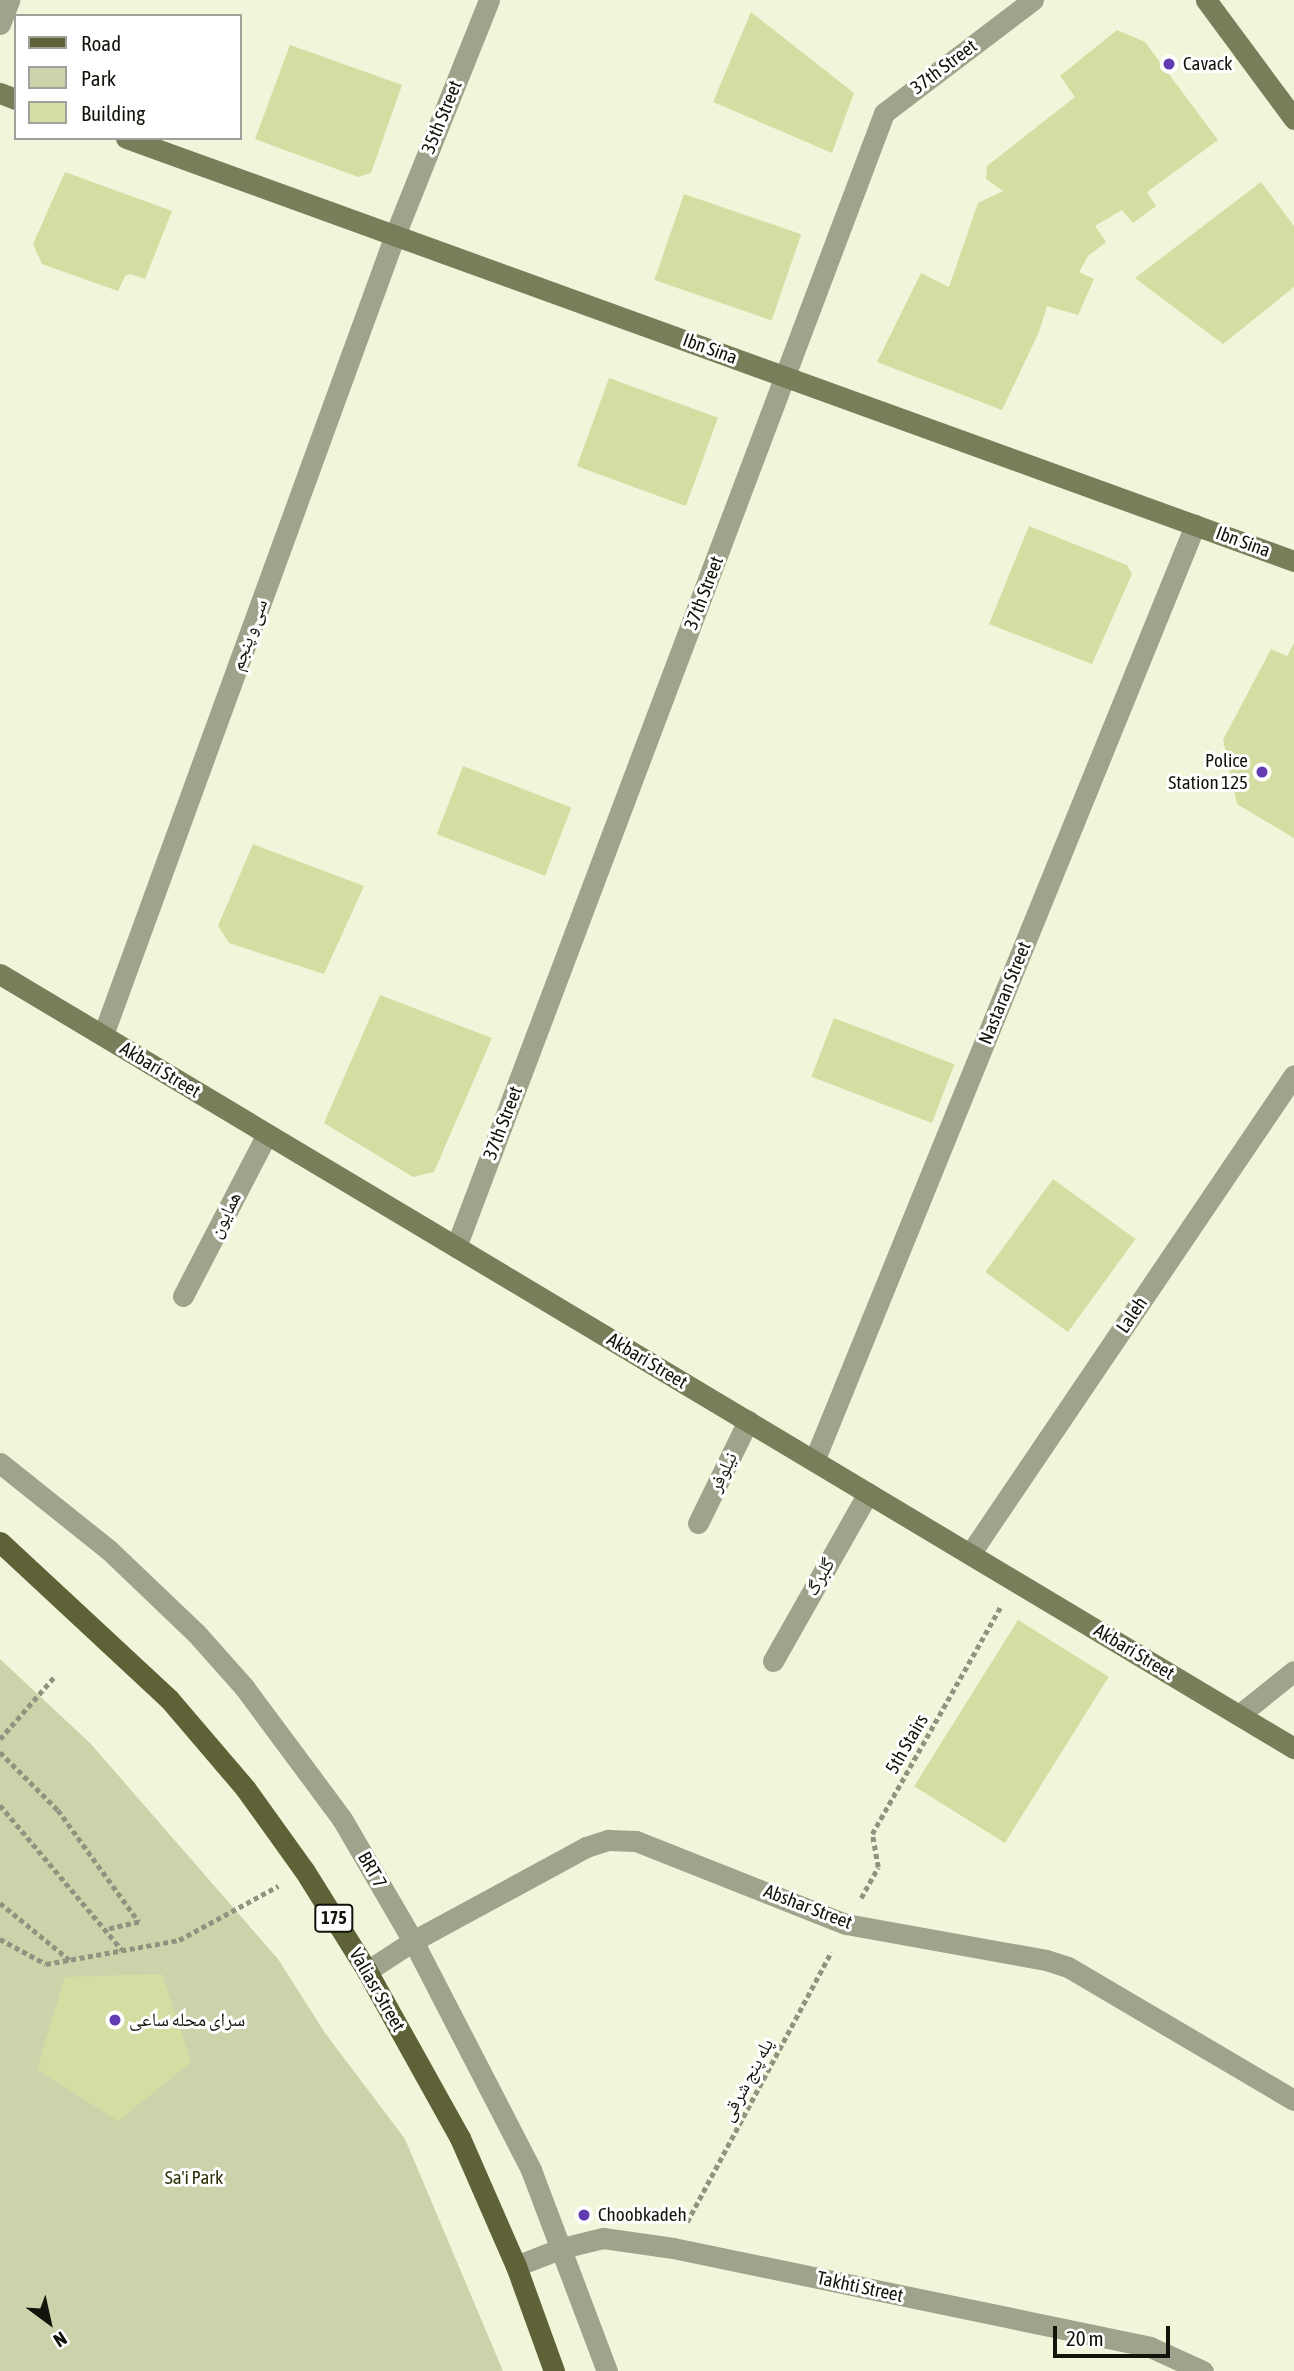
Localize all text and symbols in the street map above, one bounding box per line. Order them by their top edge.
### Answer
legend [14,14,242,140]
text: Road [81,31,121,55]
street label: 37th Street [906,35,982,99]
place label: Cavack [1183,53,1232,75]
marker: Cavack [1161,56,1177,72]
text: Park [81,66,116,90]
street label: 35th Street [417,77,467,157]
text: Building [81,101,145,125]
street label: Ibn Sina [680,329,740,369]
street label: Ibn Sina [1213,522,1273,562]
street label: 37th Street [680,553,728,633]
street label: سی و پنجم [226,596,272,674]
place label: Police Station 125 [1168,750,1248,794]
marker: Police Station 125 [1254,764,1270,780]
street label: Nastaran Street [974,938,1036,1048]
street label: Akbari Street [116,1037,204,1103]
street label: 37th Street [479,1083,527,1163]
street label: همایون [204,1188,246,1242]
street label: Laleh [1112,1293,1152,1337]
street label: Akbari Street [603,1328,691,1394]
street label: نیلوفر [704,1448,742,1496]
street label: گلبرگ [800,1554,840,1600]
street label: Akbari Street [1090,1619,1178,1685]
street label: 5th Stairs [881,1710,933,1778]
street label: BRT 7 [353,1848,391,1892]
street label: Abshar Street [761,1880,855,1934]
road number: 175 [313,1904,355,1932]
street label: Valiasr Street [344,1944,410,2036]
place label: سرای محله ساعی [129,2009,245,2031]
marker: سرای محله ساعی [107,2012,123,2028]
street label: پله پنج شرقی [716,2035,778,2125]
park label: Sa'i Park [165,2167,223,2189]
place label: Choobkadeh [598,2204,687,2226]
marker: Choobkadeh [576,2207,592,2223]
street label: Takhti Street [815,2267,905,2307]
north arrow [14,2287,84,2357]
scale bar [1056,2312,1173,2356]
text: 20 m [1066,2326,1104,2350]
text: N [50,2327,71,2352]

